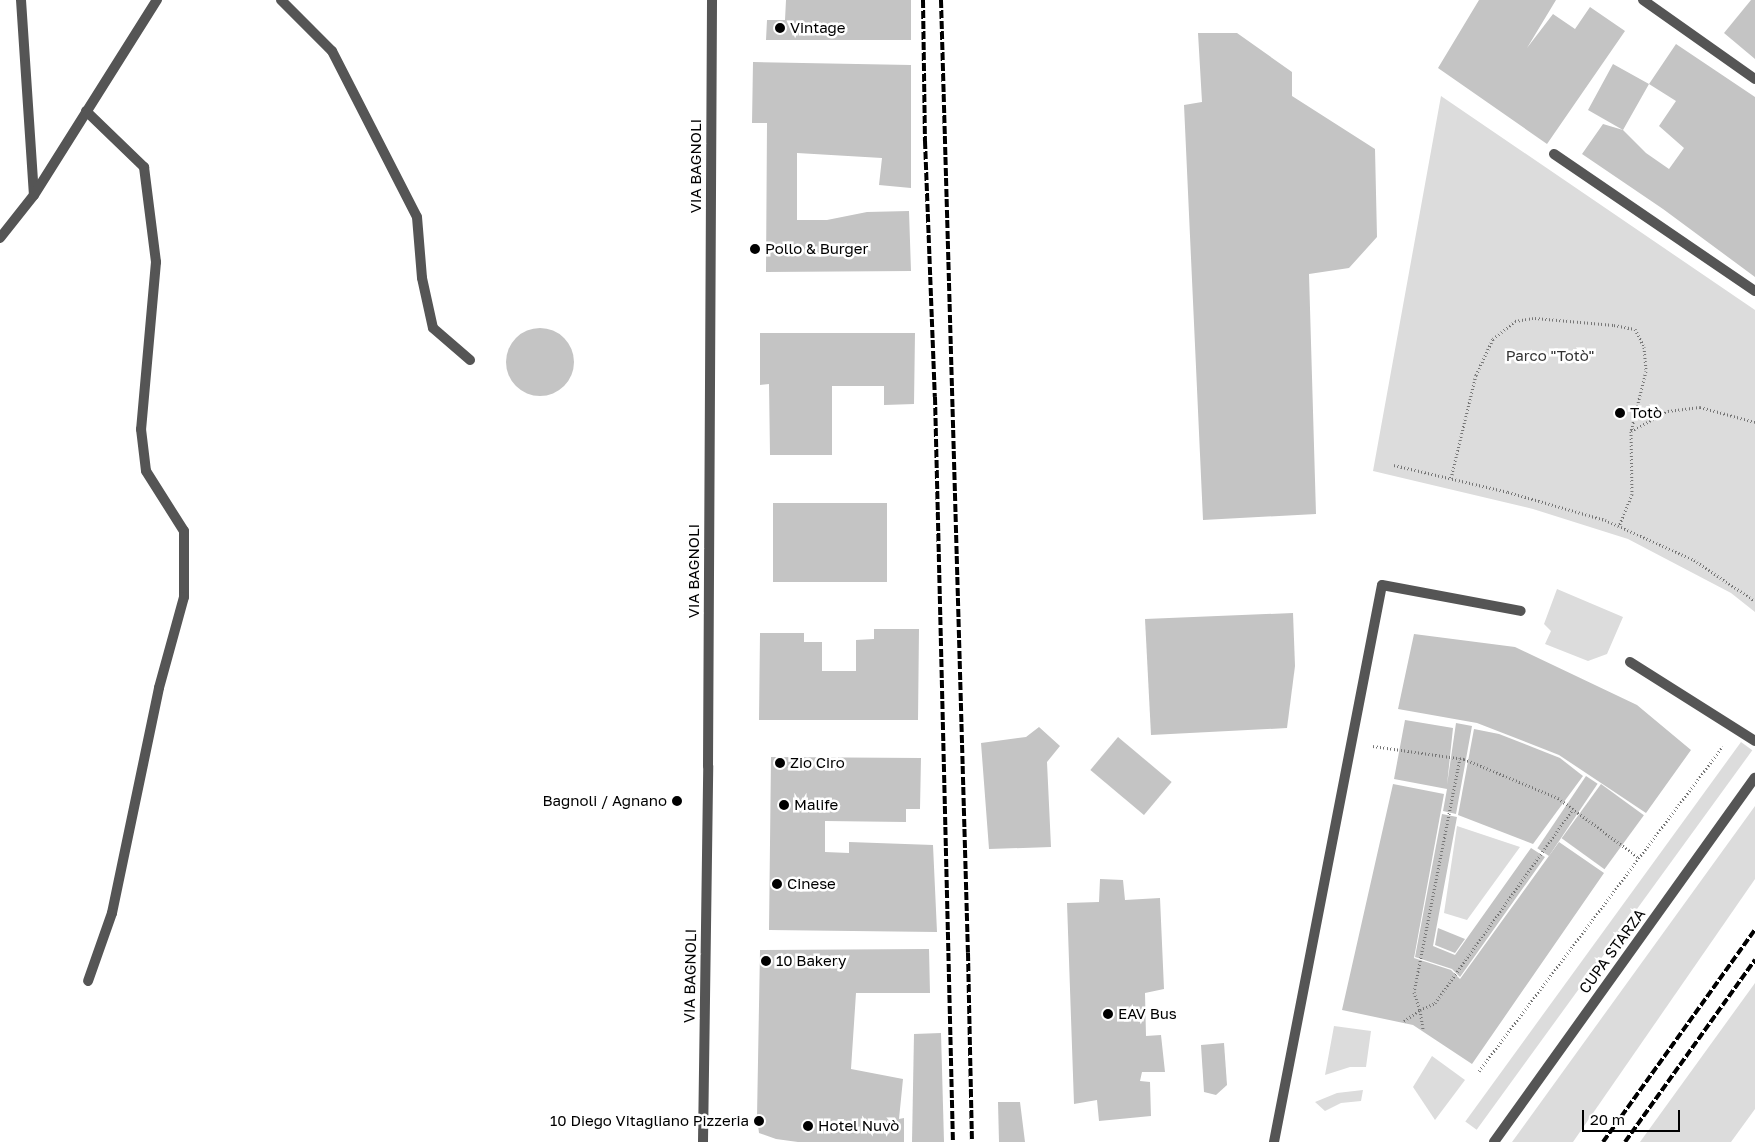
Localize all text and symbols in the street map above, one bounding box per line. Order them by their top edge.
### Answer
place label: Vintage [790,19,846,37]
marker: Vintage [774,22,786,34]
street label: VIA BAGNOLI [687,119,705,213]
place label: Pollo & Burger [765,240,868,258]
marker: Pollo & Burger [749,243,761,255]
park label: Parco "Totò" [1506,347,1594,365]
place label: Totò [1630,404,1662,422]
marker: Totò [1614,407,1626,419]
street label: VIA BAGNOLI [685,524,703,618]
place label: Zio Ciro [790,754,845,772]
marker: Zio Ciro [774,757,786,769]
place label: Bagnoli / Agnano [542,792,667,810]
marker: Bagnoli / Agnano [671,795,683,807]
place label: Malife [794,796,838,814]
marker: Malife [778,799,790,811]
place label: Cinese [787,875,836,893]
marker: Cinese [771,878,783,890]
street label: CUPA STARZA [1575,905,1649,997]
street label: VIA BAGNOLI [680,929,700,1023]
place label: 10 Bakery [776,952,846,970]
marker: 10 Bakery [760,955,772,967]
place label: EAV Bus [1118,1005,1177,1023]
marker: EAV Bus [1102,1008,1114,1020]
scale bar [1585,1100,1682,1132]
text: 20 m [1590,1110,1625,1128]
place label: 10 Diego Vitagliano Pizzeria [550,1112,749,1130]
marker: 10 Diego Vitagliano Pizzeria [753,1115,765,1127]
place label: Hotel Nuvò [818,1117,899,1135]
marker: Hotel Nuvò [802,1120,814,1132]

